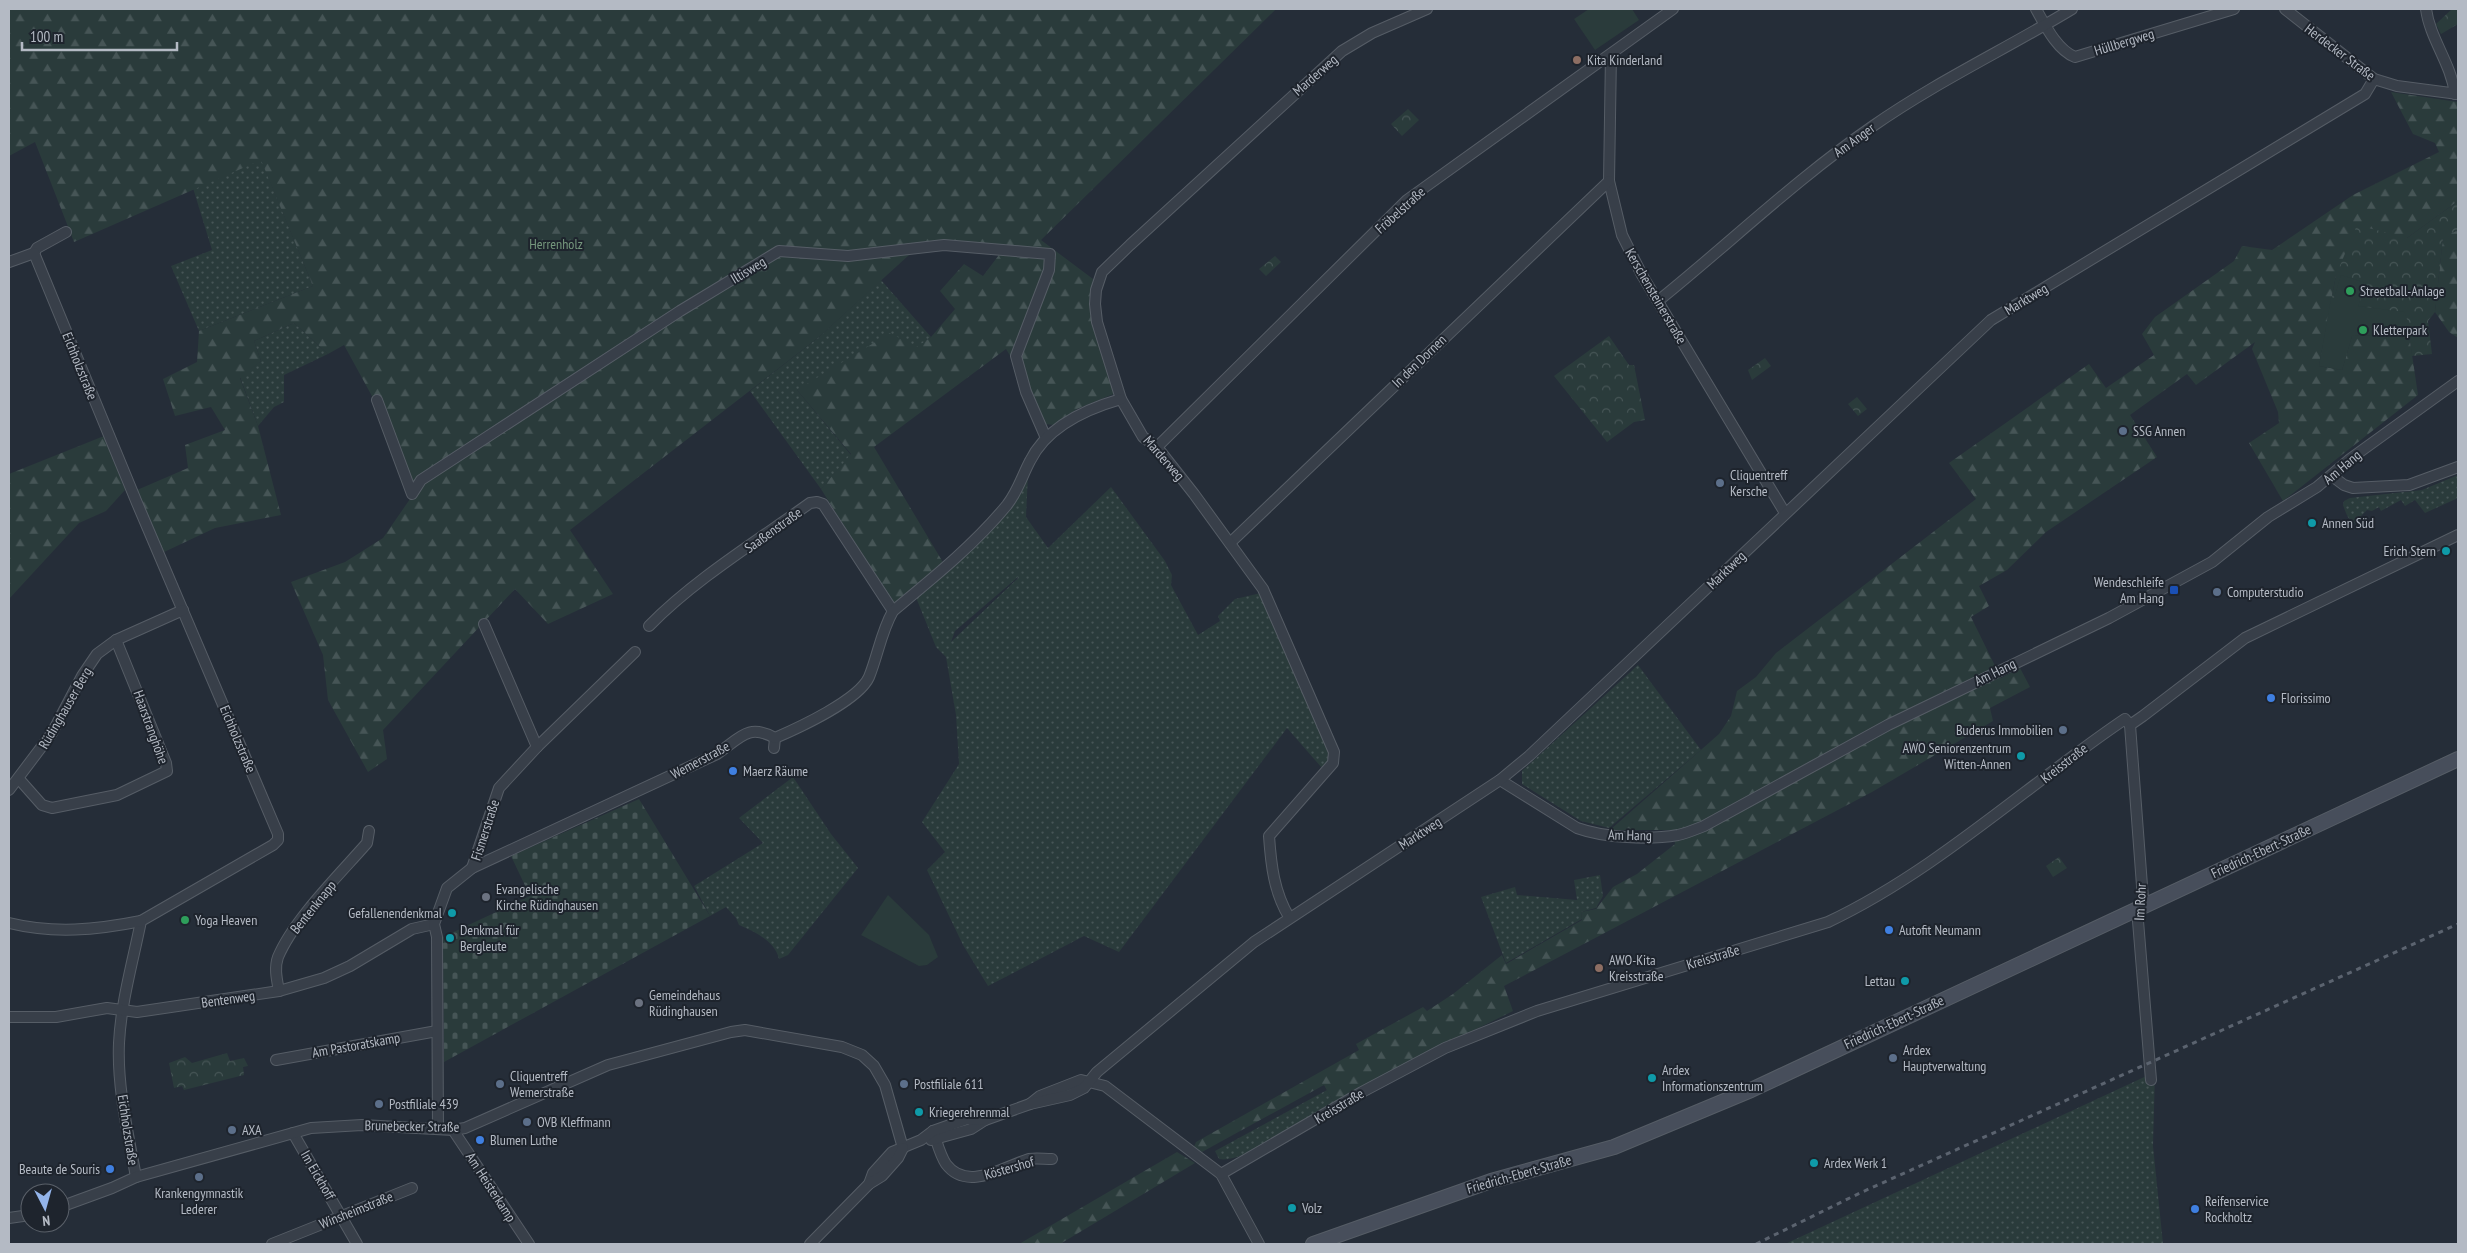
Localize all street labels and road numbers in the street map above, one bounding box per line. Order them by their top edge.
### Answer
street label: Herdecker Straße [2301,20,2379,84]
street label: Hüllbergweg [2092,24,2156,60]
street label: Marderweg [1289,51,1341,99]
street label: Am Anger [1830,119,1878,161]
street label: Fröbelstraße [1371,183,1429,237]
street label: Kerschensteinerstraße [1621,245,1691,347]
street label: Iltisweg [727,252,769,288]
street label: Marktweg [2001,279,2051,319]
street label: Eichholzstraße [58,330,102,403]
street label: In den Dornen [1388,331,1450,391]
street label: Marderweg [1140,432,1188,484]
street label: Am Hang [2319,446,2365,488]
street label: Saaßenstraße [741,503,805,557]
street label: Marktweg [1703,547,1749,593]
street label: Am Hang [1971,654,2019,690]
street label: Rüdinghauser Berg [34,664,96,752]
street label: Haarstranghöhe [129,688,173,766]
street label: Eichholzstraße [216,703,260,776]
street label: Wemerstraße [667,737,733,783]
street label: Kreisstraße [2037,739,2091,787]
street label: Fismerstraße [467,797,503,863]
street label: Marktweg [1395,813,1445,853]
street label: Friedrich-Ebert-Straße [2208,820,2314,882]
street label: Am Hang [1608,826,1652,844]
street label: Bentenknapp [286,877,340,937]
street label: Im Rohr [2130,883,2150,921]
street label: Kreisstraße [1684,940,1742,974]
street label: Bentenweg [200,986,256,1012]
street label: Friedrich-Ebert-Straße [1841,991,1947,1053]
street label: Am Pastoratskamp [311,1028,401,1062]
street label: Kreisstraße [1311,1084,1367,1128]
street label: Eichholzstraße [114,1093,143,1167]
street label: Brunebecker Straße [364,1116,460,1136]
street label: Im Eickhoff [297,1147,340,1203]
street label: Am Heisterkamp [462,1149,520,1225]
street label: Friedrich-Ebert-Straße [1465,1150,1574,1198]
street label: Köstershof [982,1152,1036,1184]
street label: Winsheimstraße [316,1187,396,1233]

